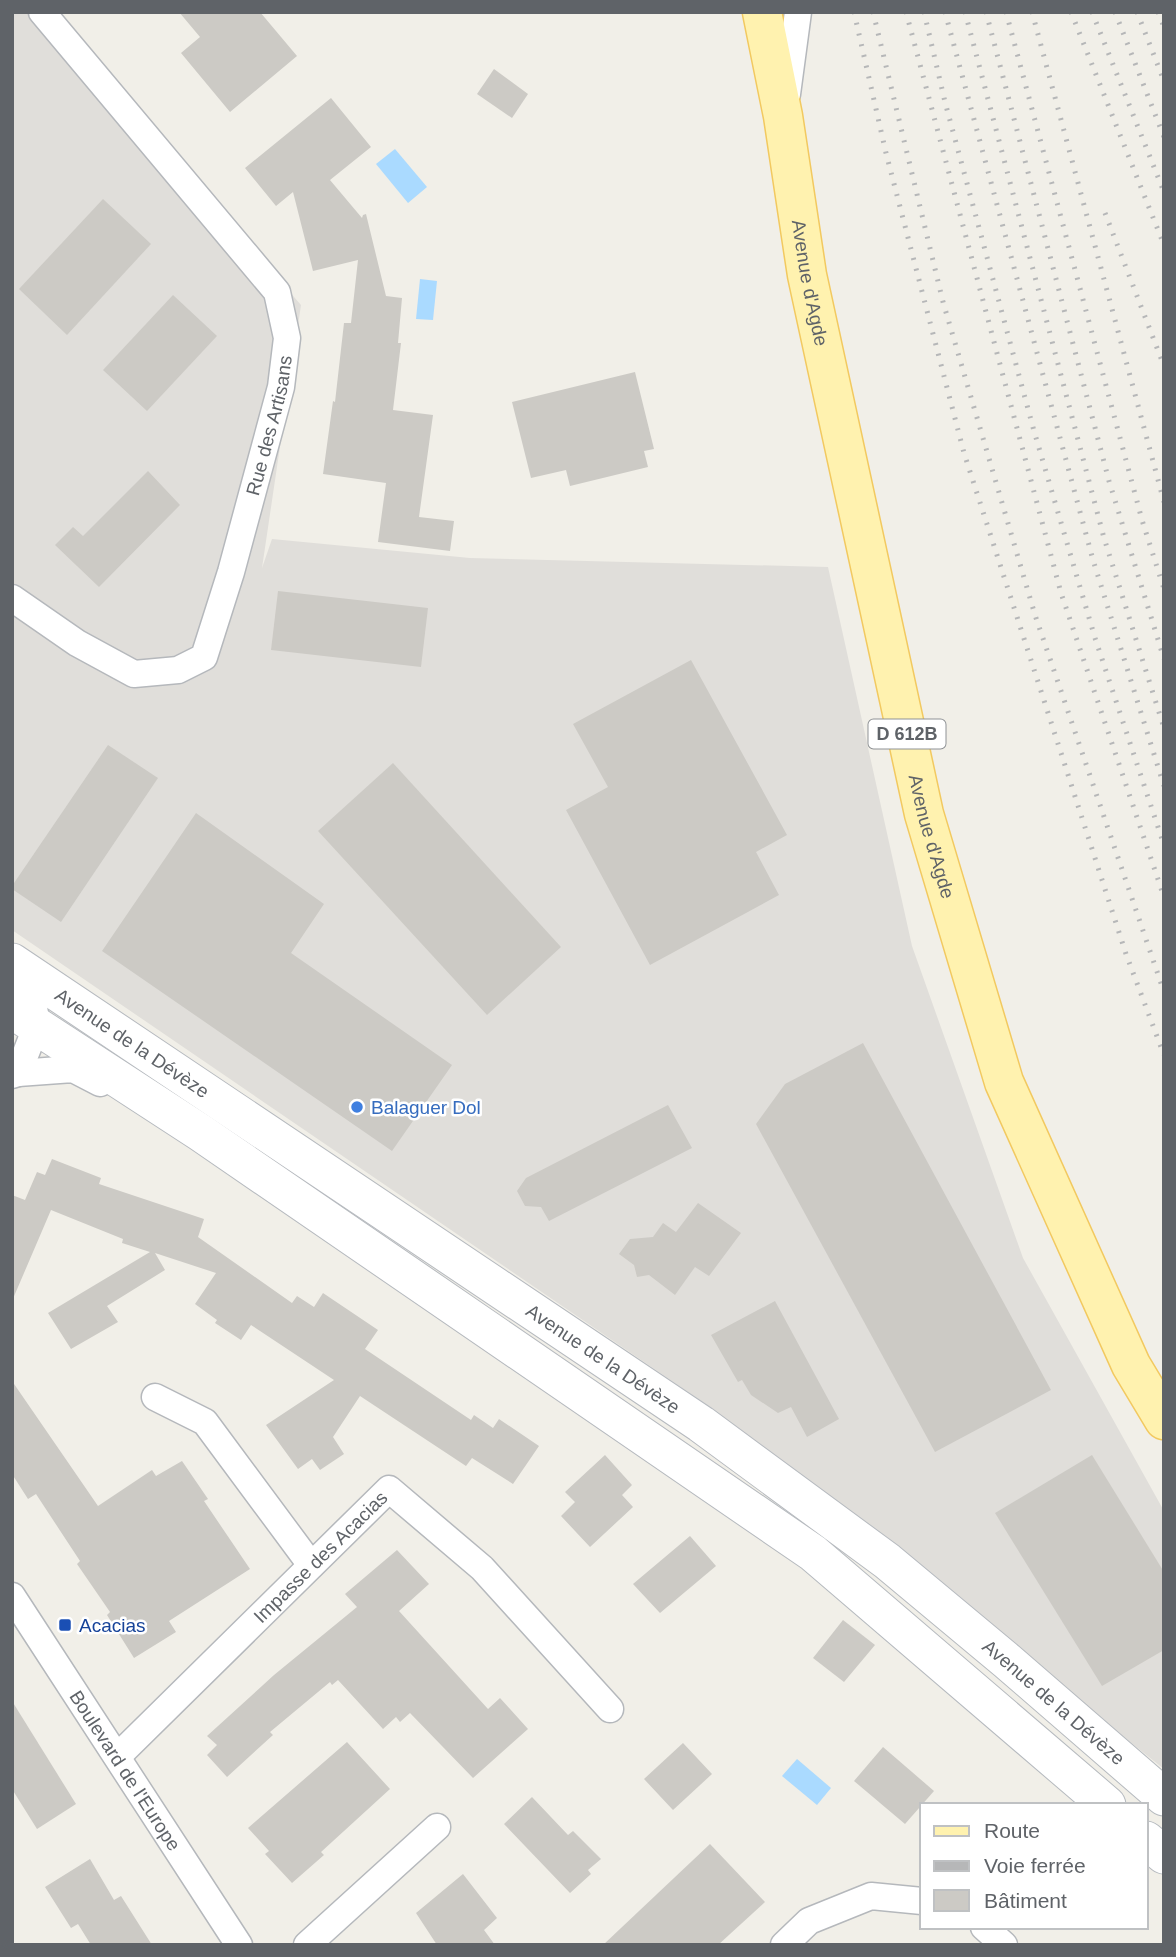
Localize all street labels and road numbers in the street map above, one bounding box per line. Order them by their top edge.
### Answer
street label: Avenue d'Agde [788,218,832,348]
street label: Rue des Artisans [242,354,296,498]
road number: D 612B [869,720,946,748]
street label: Avenue d'Agde [905,772,959,901]
street label: Avenue de la Dévèze [51,984,213,1102]
street label: Avenue de la Dévèze [522,1300,684,1418]
street label: Impasse des Acacias [250,1487,392,1627]
street label: Avenue de la Dévèze [978,1635,1129,1769]
street label: Boulevard de l'Europe [65,1687,185,1855]

